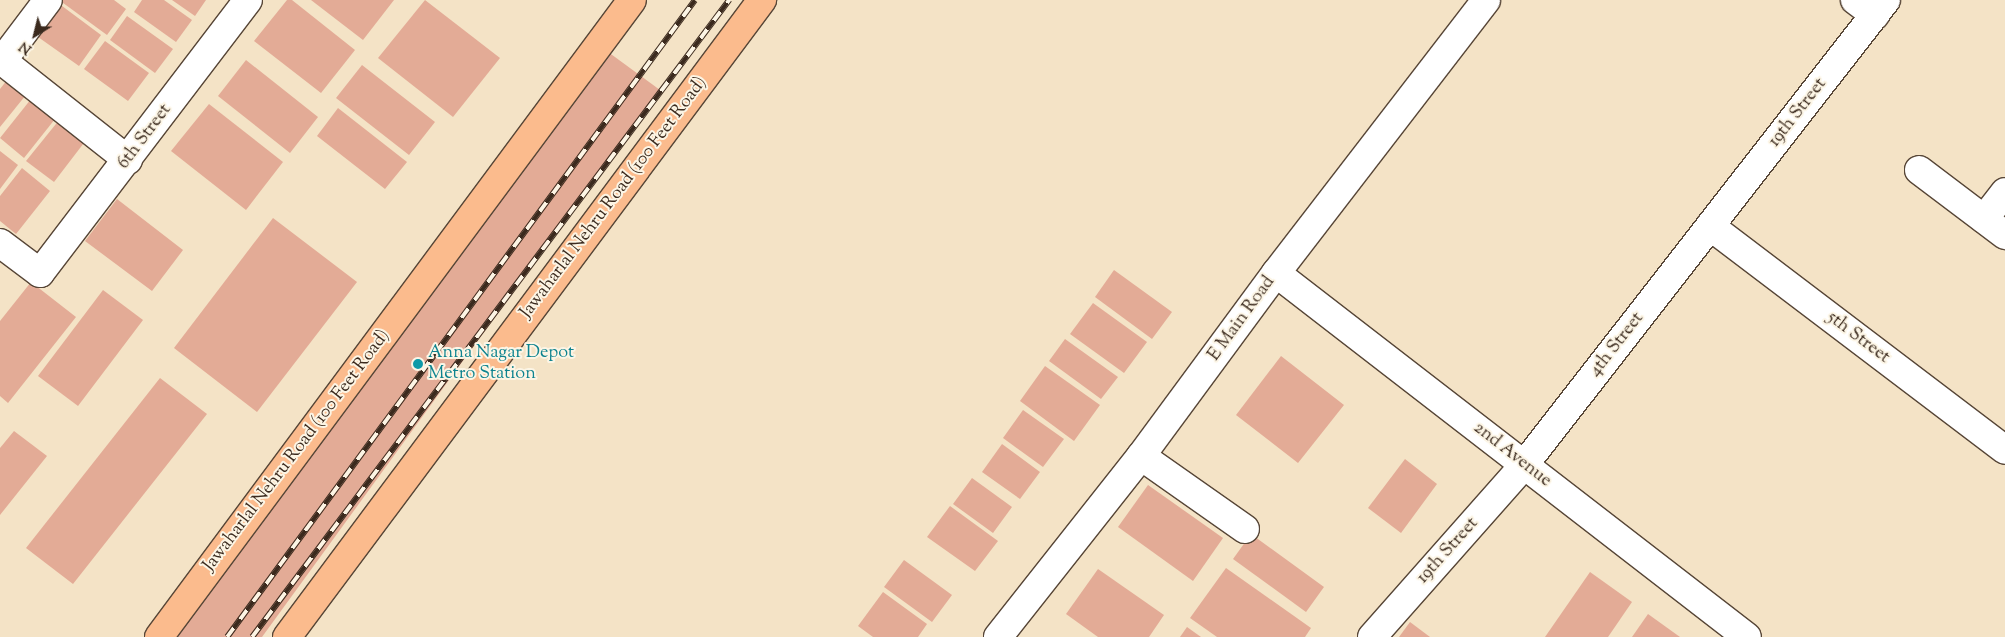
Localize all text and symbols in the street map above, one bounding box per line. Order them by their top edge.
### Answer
north arrow [10,10,60,60]
text: N [16,36,37,59]
street label: Jawaharlal Nehru Road (100 Feet Road) [516,73,712,323]
street label: 19th Street [1764,74,1832,152]
street label: 6th Street [114,100,176,174]
street label: E Main Road [1204,272,1280,366]
street label: 5th Street [1822,307,1894,369]
street label: 4th Street [1585,308,1649,382]
street label: Jawaharlal Nehru Road (100 Feet Road) [199,326,395,576]
place label: Anna Nagar Depot Metro Station [428,343,574,386]
marker: Anna Nagar Depot Metro Station [412,358,424,370]
street label: 2nd Avenue [1469,418,1555,492]
street label: 19th Street [1413,513,1483,589]

